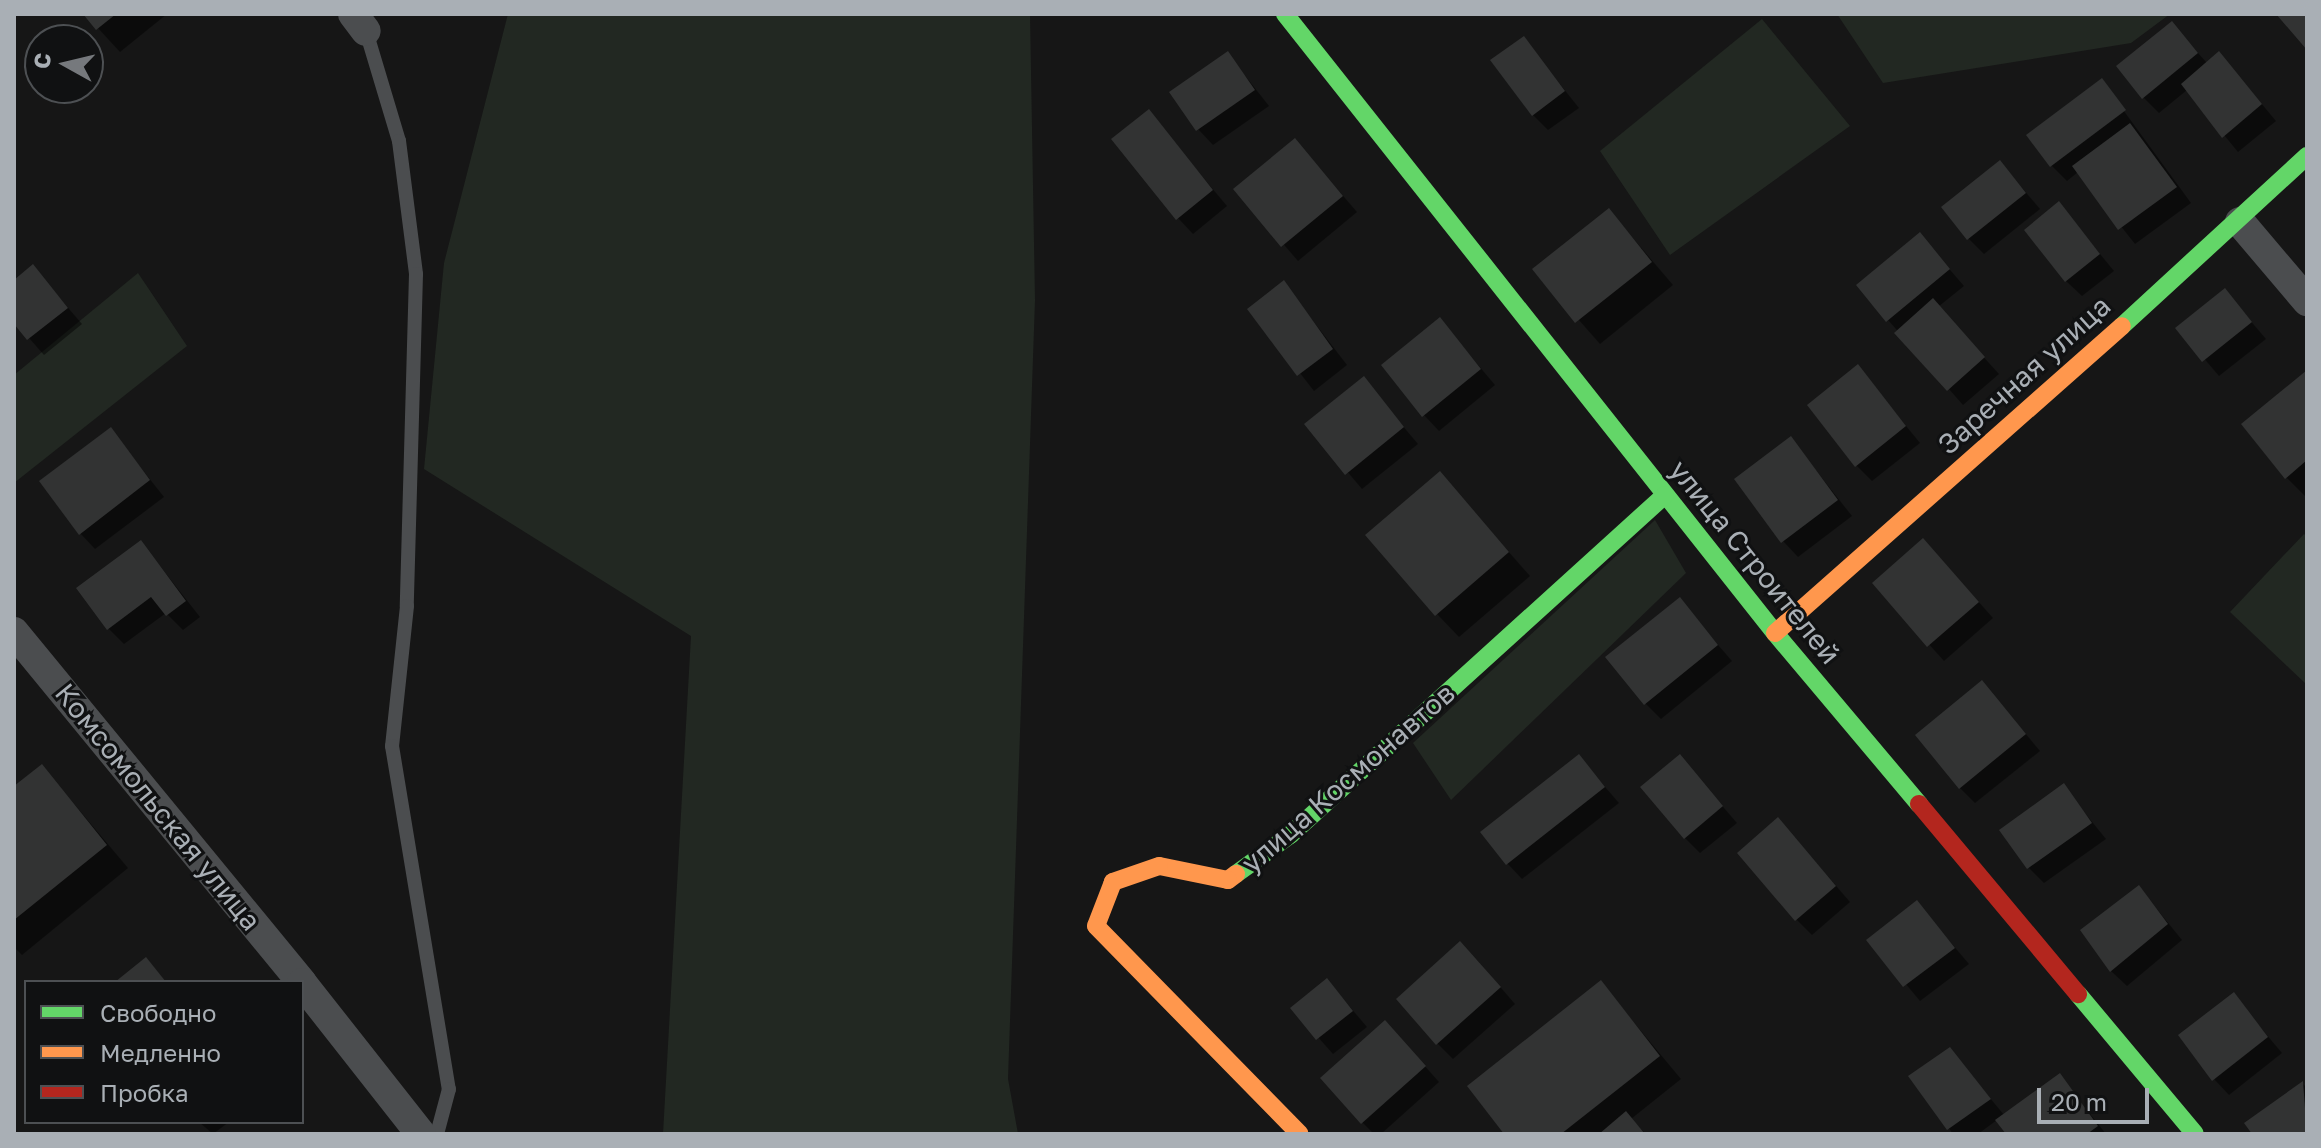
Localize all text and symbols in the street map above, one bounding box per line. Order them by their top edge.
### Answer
north arrow [24,24,104,104]
text: С [27,51,56,70]
street label: Заречная улица [1931,289,2117,461]
street label: улица Строителей [1663,454,1847,670]
street label: улица Космонавтов [1234,676,1462,880]
street label: Комсомольская улица [48,677,268,937]
legend [24,980,304,1124]
text: Свободно [100,998,216,1027]
text: Медленно [100,1038,221,1067]
scale bar [2041,1072,2153,1122]
text: Пробка [100,1078,189,1107]
text: 20 m [2051,1087,2107,1116]

